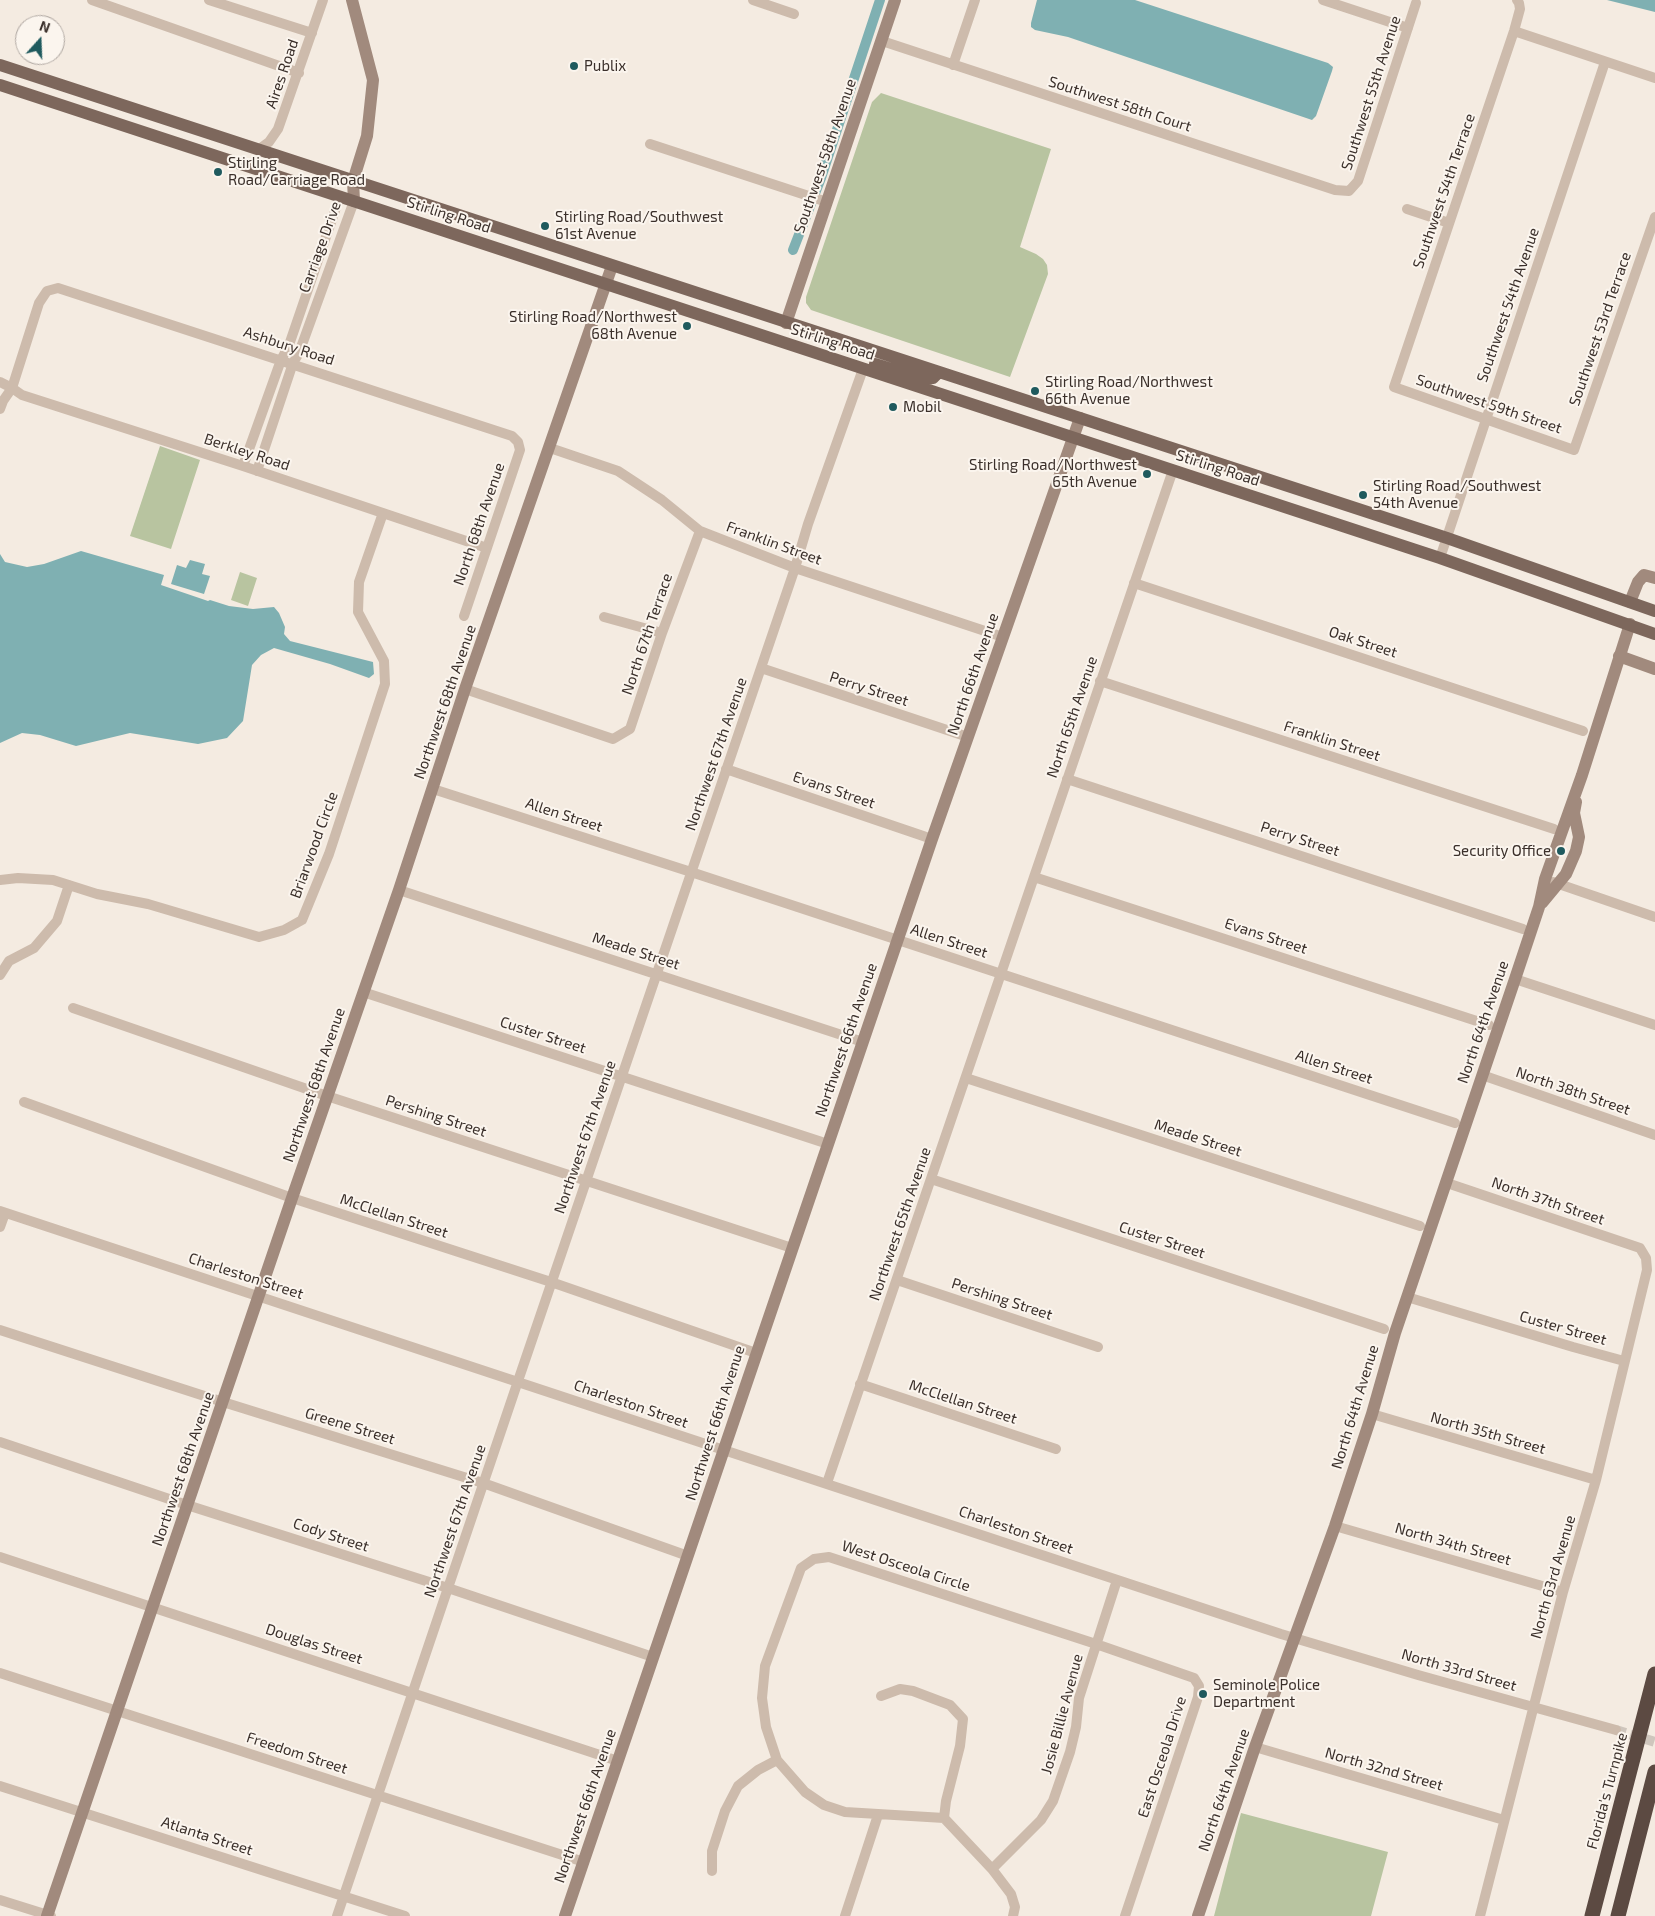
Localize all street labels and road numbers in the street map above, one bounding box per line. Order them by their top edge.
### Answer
street label: Southwest 55th Avenue [1338,14,1404,172]
street label: Aires Road [262,37,302,111]
street label: Southwest 58th Court [1046,72,1194,136]
street label: Southwest 58th Avenue [790,76,860,236]
street label: Southwest 54th Terrace [1409,111,1479,271]
street label: Stirling Road [405,193,493,237]
street label: Carriage Drive [295,199,345,295]
street label: Southwest 54th Avenue [1473,225,1543,385]
street label: Southwest 53rd Terrace [1565,250,1635,408]
street label: Stirling Road [789,320,877,364]
street label: Ashbury Road [241,323,337,369]
street label: Southwest 59th Street [1414,371,1564,437]
street label: Berkley Road [202,430,292,474]
street label: Stirling Road [1174,446,1262,490]
street label: North 68th Avenue [450,460,508,588]
street label: Franklin Street [724,517,824,569]
street label: North 67th Terrace [618,571,676,697]
street label: North 66th Avenue [944,611,1002,737]
street label: Northwest 68th Avenue [410,622,480,782]
street label: Oak Street [1326,622,1400,662]
street label: North 65th Avenue [1043,654,1101,780]
street label: Perry Street [827,668,911,710]
street label: Northwest 67th Avenue [681,675,751,833]
street label: Franklin Street [1281,717,1383,765]
street label: Evans Street [790,768,878,812]
street label: Briarwood Circle [286,789,342,901]
street label: Allen Street [523,794,605,836]
street label: Perry Street [1258,818,1342,860]
street label: Evans Street [1222,914,1310,958]
street label: Allen Street [908,920,990,962]
street label: Meade Street [590,928,682,974]
street label: North 64th Avenue [1454,958,1512,1086]
street label: Northwest 66th Avenue [811,961,881,1119]
street label: Northwest 68th Avenue [279,1005,349,1165]
street label: Custer Street [498,1013,588,1057]
street label: Allen Street [1293,1046,1375,1088]
street label: Northwest 67th Avenue [550,1058,620,1216]
street label: North 38th Street [1513,1063,1633,1119]
street label: Pershing Street [383,1091,489,1141]
street label: Meade Street [1152,1115,1244,1161]
street label: Northwest 65th Avenue [865,1145,935,1303]
street label: North 37th Street [1489,1173,1607,1229]
street label: McClellan Street [338,1190,450,1242]
street label: Custer Street [1117,1218,1207,1262]
street label: Charleston Street [186,1249,306,1303]
street label: Pershing Street [949,1274,1055,1324]
street label: Custer Street [1517,1307,1609,1349]
street label: Northwest 66th Avenue [681,1343,749,1503]
street label: North 64th Avenue [1328,1343,1382,1471]
street label: Charleston Street [572,1376,690,1432]
street label: McClellan Street [907,1376,1019,1428]
street label: Northwest 68th Avenue [148,1389,218,1549]
street label: Greene Street [303,1404,397,1448]
street label: North 35th Street [1428,1408,1548,1458]
street label: Northwest 67th Avenue [420,1442,490,1600]
street label: Charleston Street [957,1502,1075,1558]
street label: North 63rd Avenue [1527,1513,1579,1641]
street label: Cody Street [291,1514,371,1556]
street label: North 34th Street [1393,1519,1513,1569]
street label: West Osceola Circle [839,1537,973,1595]
street label: Douglas Street [263,1620,365,1668]
street label: North 33rd Street [1399,1645,1519,1695]
street label: Josie Billie Avenue [1037,1652,1087,1776]
street label: East Osceola Drive [1134,1694,1190,1820]
street label: North 64th Avenue [1195,1726,1253,1854]
street label: Northwest 66th Avenue [550,1727,620,1885]
street label: Freedom Street [244,1728,350,1778]
street label: Florida's Turnpike [1583,1731,1631,1851]
street label: North 32nd Street [1323,1744,1445,1794]
street label: Atlanta Street [159,1813,255,1859]

